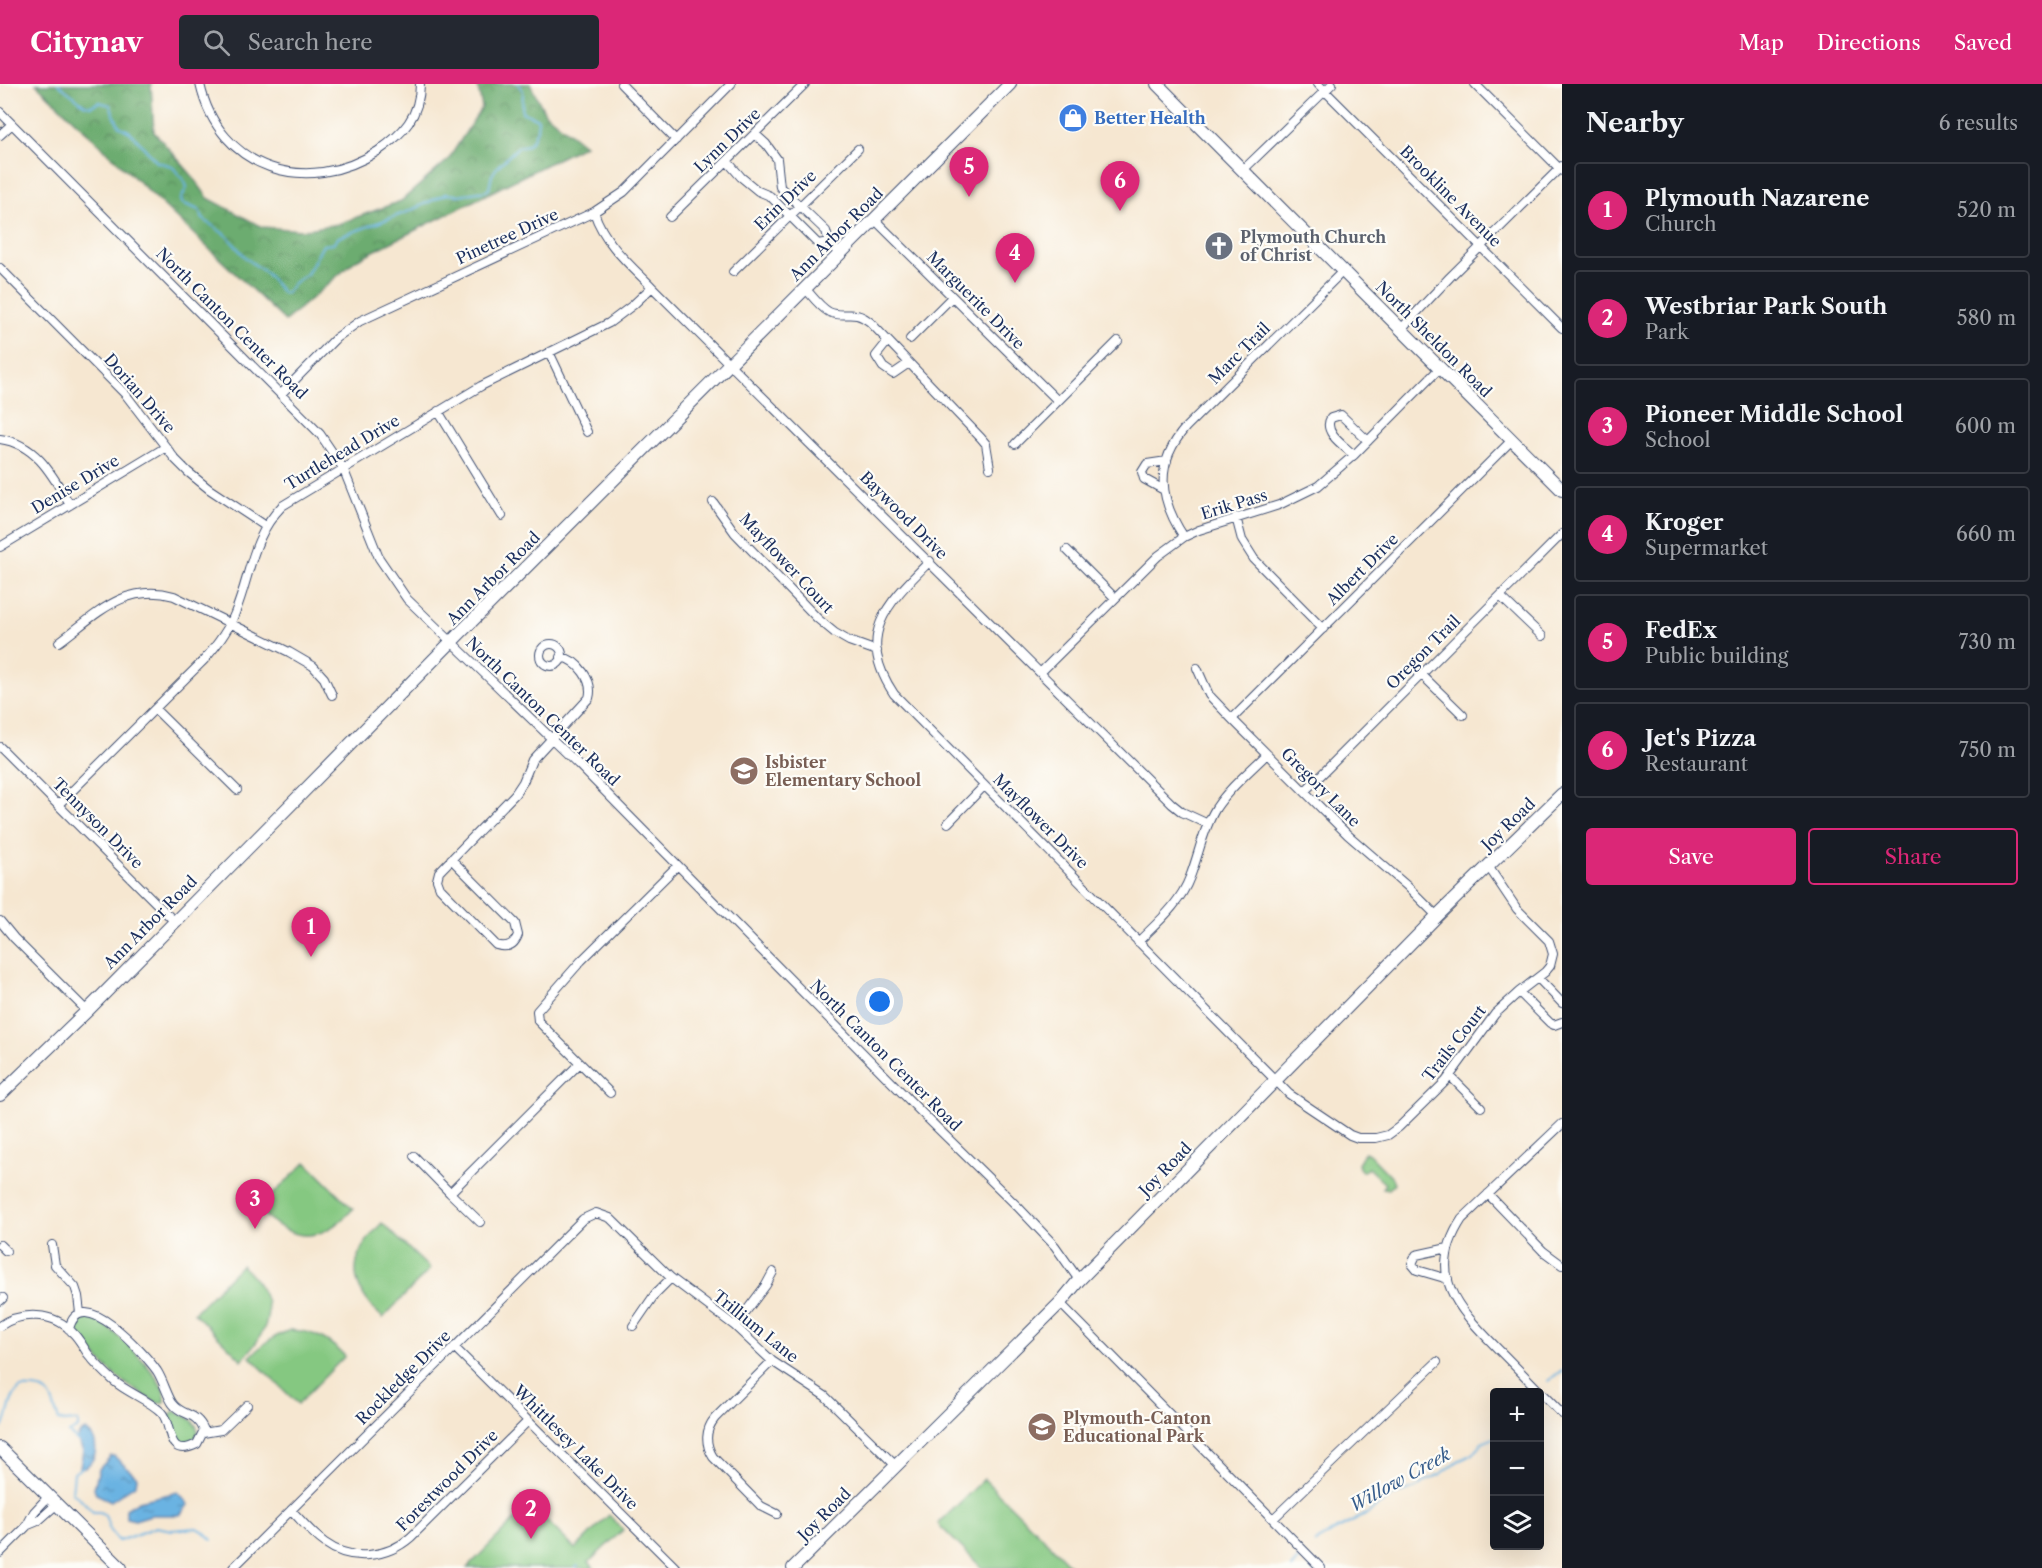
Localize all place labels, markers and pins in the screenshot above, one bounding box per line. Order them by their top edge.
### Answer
shop icon: Better Health [1057,102,1089,134]
place label: Better Health [1094,108,1206,128]
pin: 5 [950,147,988,197]
pin: 6 [1100,162,1140,211]
place label: Plymouth Church of Christ [1240,227,1386,265]
church icon: Plymouth Church of Christ [1203,230,1235,262]
pin: 4 [996,234,1034,283]
place label: Isbister Elementary School [765,752,921,790]
school or university icon: Isbister Elementary School [728,755,760,787]
pin: 1 [292,908,330,957]
pin: 3 [236,1180,274,1229]
place label: Plymouth-Canton Educational Park [1063,1408,1211,1446]
school or university icon: Plymouth-Canton Educational Park [1026,1411,1058,1443]
pin: 2 [512,1490,550,1539]

